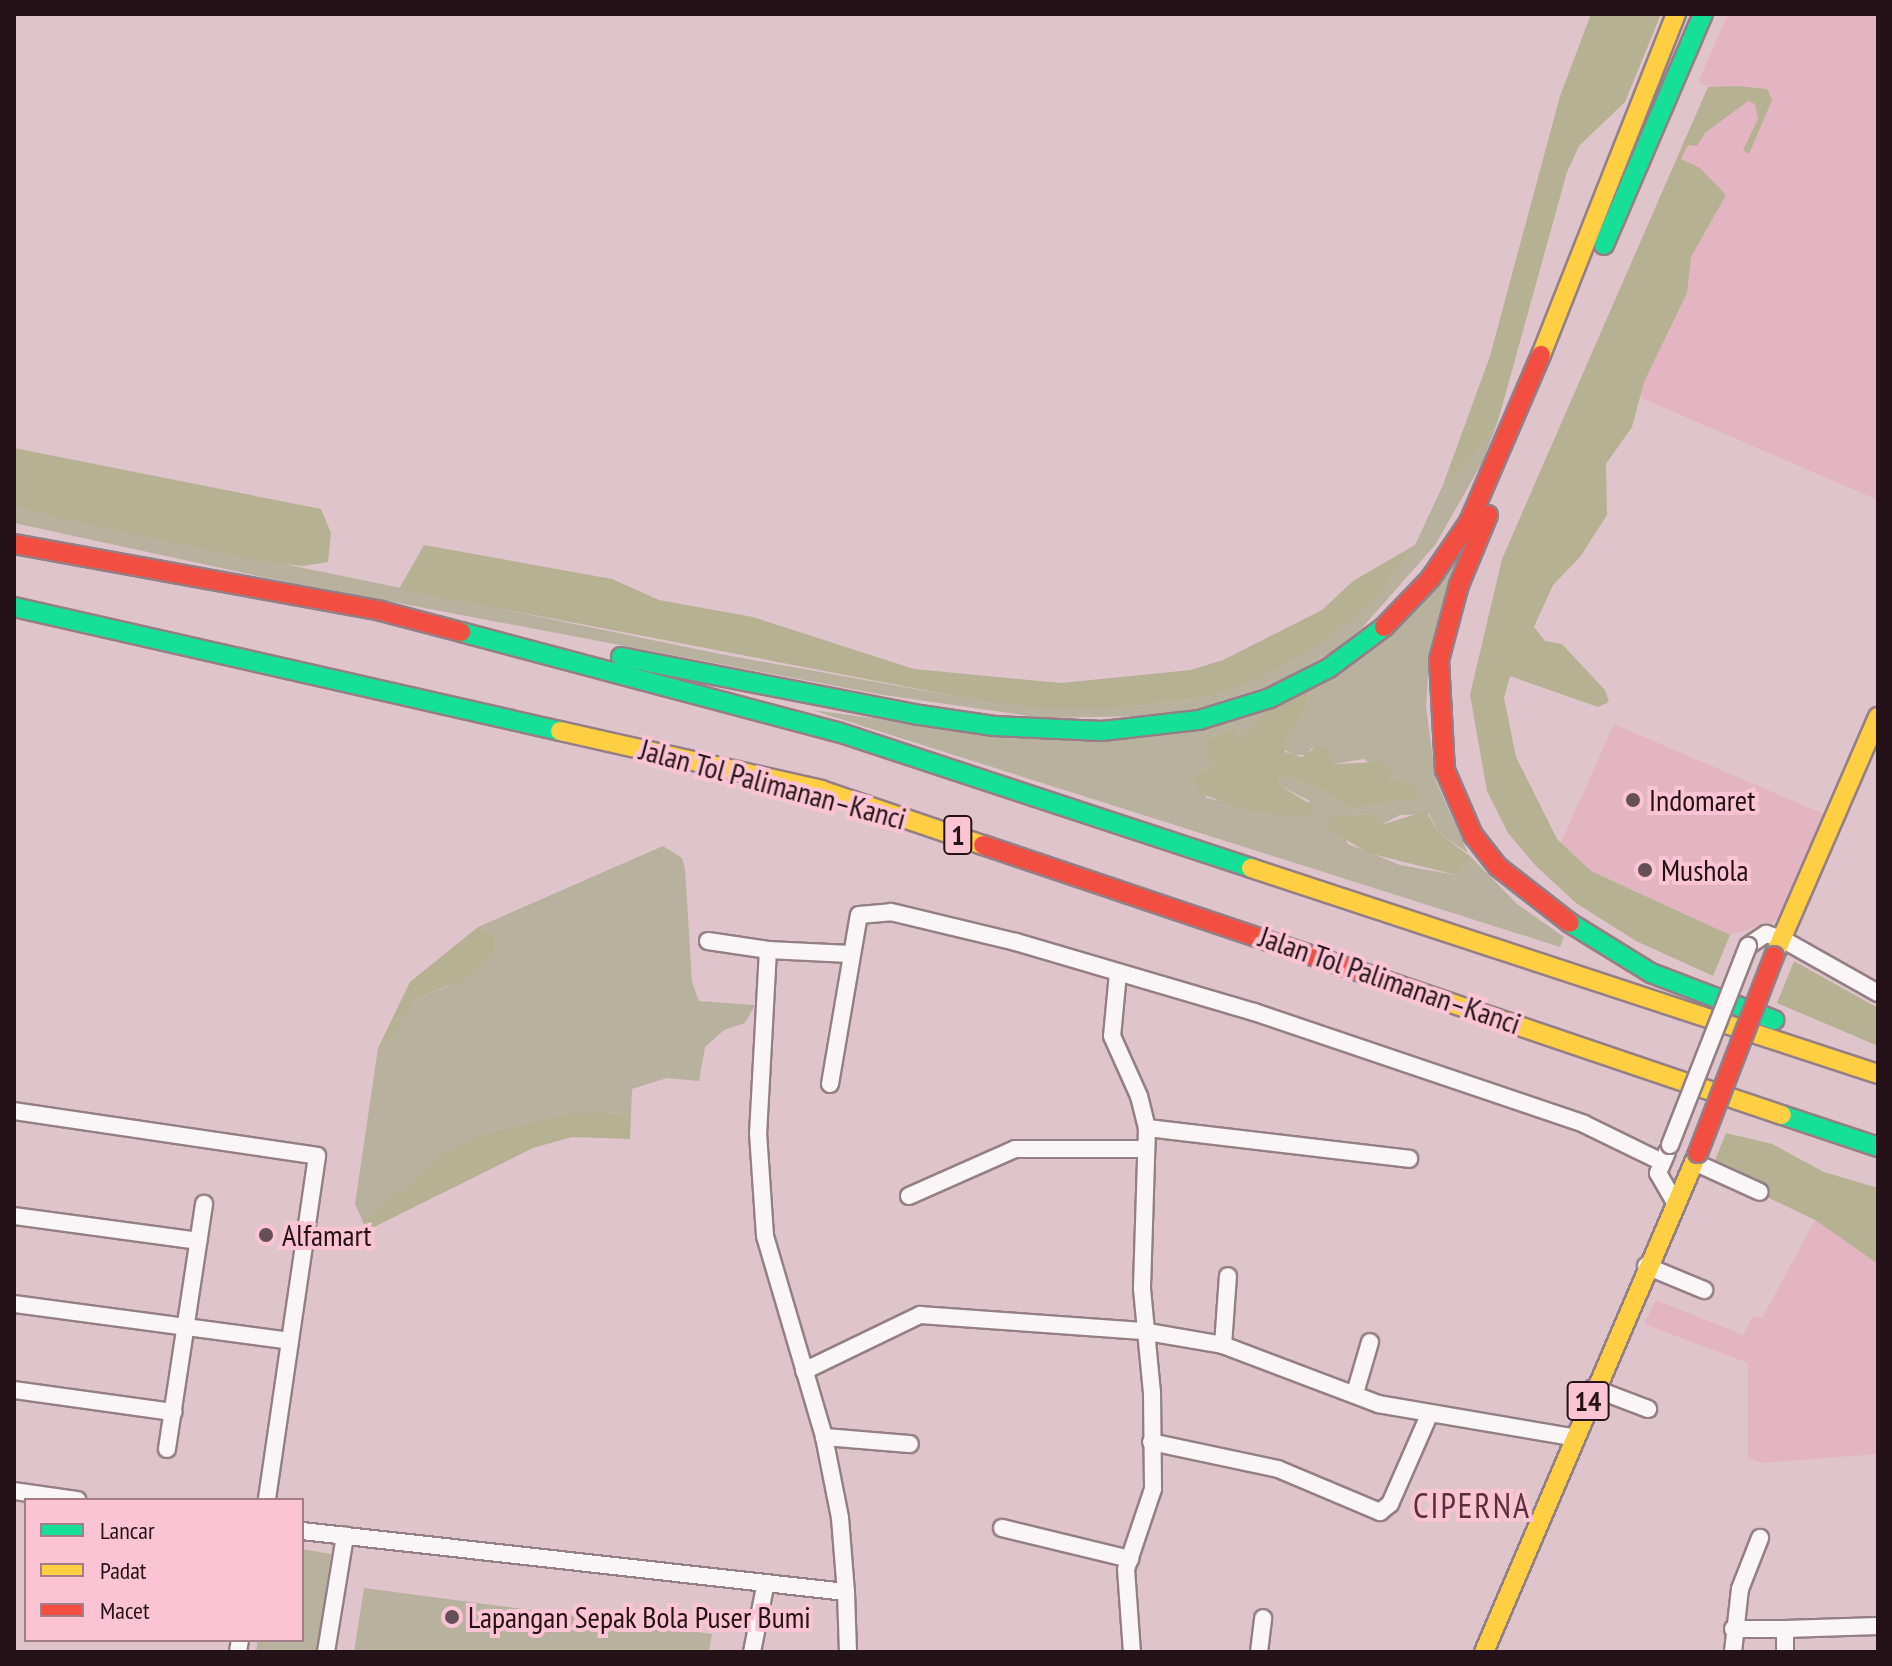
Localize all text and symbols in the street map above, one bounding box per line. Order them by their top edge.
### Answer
street label: Jalan Tol Palimanan–Kanci [636,731,910,837]
place label: Indomaret [1649,782,1755,818]
marker: Indomaret [1624,791,1642,809]
road number: 1 [942,811,974,859]
place label: Mushola [1661,852,1748,888]
marker: Mushola [1636,861,1654,879]
street label: Jalan Tol Palimanan–Kanci [1254,918,1526,1042]
place label: Alfamart [282,1217,372,1253]
marker: Alfamart [257,1226,275,1244]
road number: 14 [1566,1377,1610,1425]
district label: CIPERNA [1413,1486,1531,1526]
legend [24,1498,304,1642]
text: Lancar [100,1515,154,1546]
text: Padat [100,1555,146,1586]
text: Macet [100,1595,150,1626]
place label: Lapangan Sepak Bola Puser Bumi [468,1599,811,1635]
marker: Lapangan Sepak Bola Puser Bumi [443,1608,461,1626]

